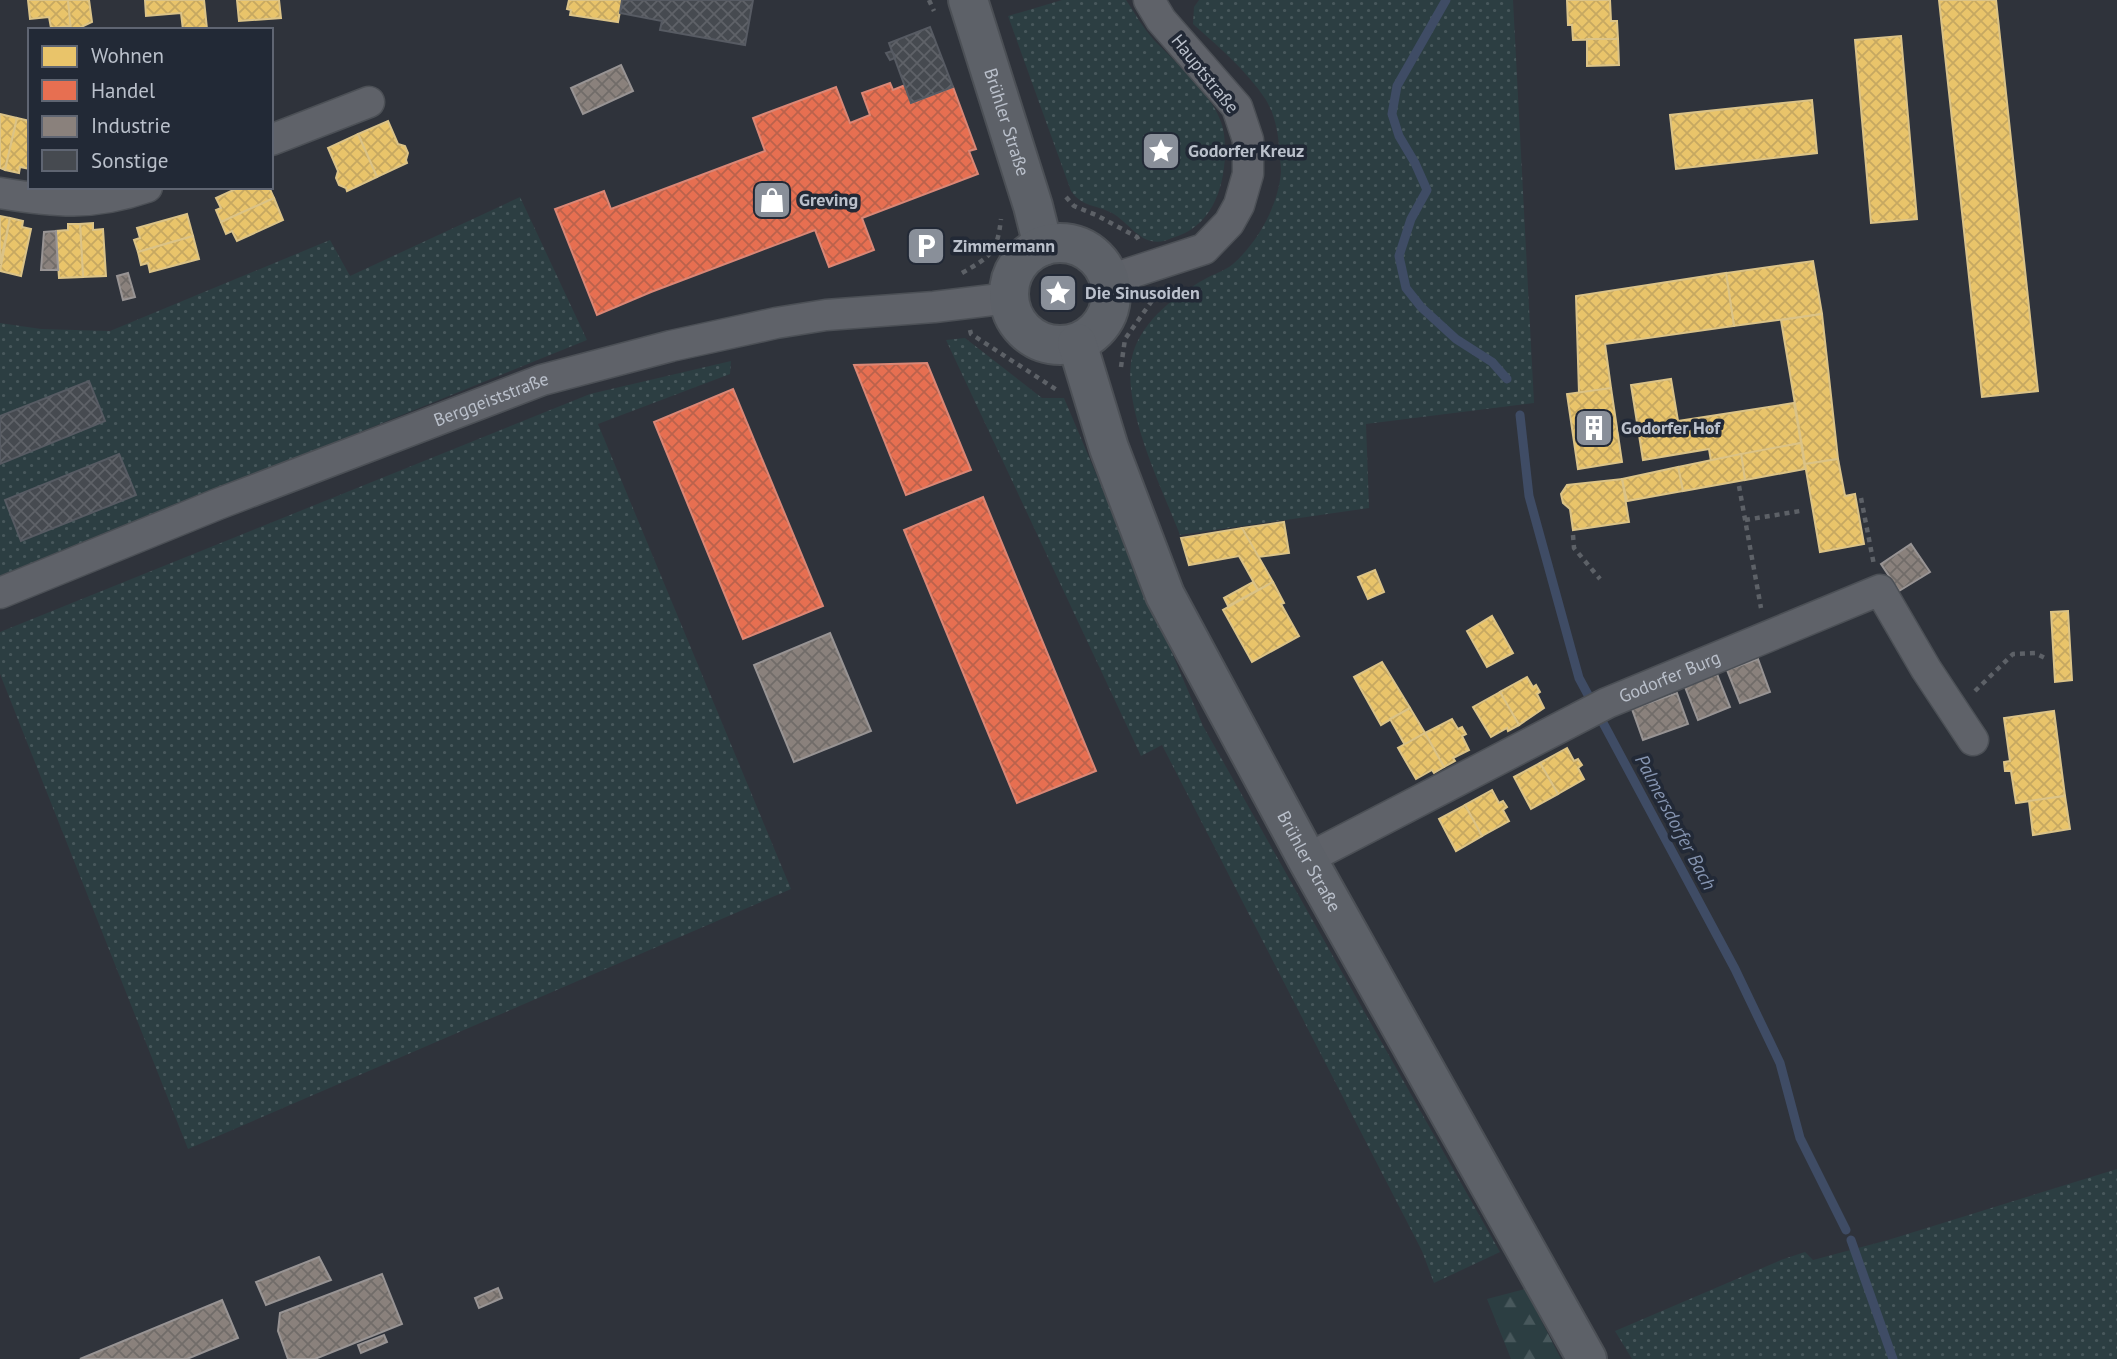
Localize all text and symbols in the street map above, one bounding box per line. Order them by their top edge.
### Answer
legend [28,28,273,189]
street label: Hauptstraße [1167,29,1244,118]
text: Wohnen [91,42,164,69]
street label: Brühler Straße [979,65,1035,179]
text: Handel [91,77,155,104]
text: Industrie [91,112,171,139]
place icon: Godorfer Kreuz [1140,130,1182,172]
place label: Godorfer Kreuz [1188,139,1304,162]
text: Sonstige [91,147,168,174]
shop icon: Greving [751,179,793,221]
place label: Greving [799,188,858,211]
parking icon: Zimmermann [905,225,947,267]
place label: Zimmermann [953,234,1055,257]
place icon: Die Sinusoiden [1037,272,1079,314]
place label: Die Sinusoiden [1085,281,1200,304]
street label: Berggeiststraße [430,367,551,431]
building icon: Godorfer Hof [1573,407,1615,449]
place label: Godorfer Hof [1621,416,1721,439]
street label: Godorfer Burg [1615,645,1724,708]
water label: Palmersdorfer Bach [1630,750,1722,894]
street label: Brühler Straße [1272,807,1346,916]

